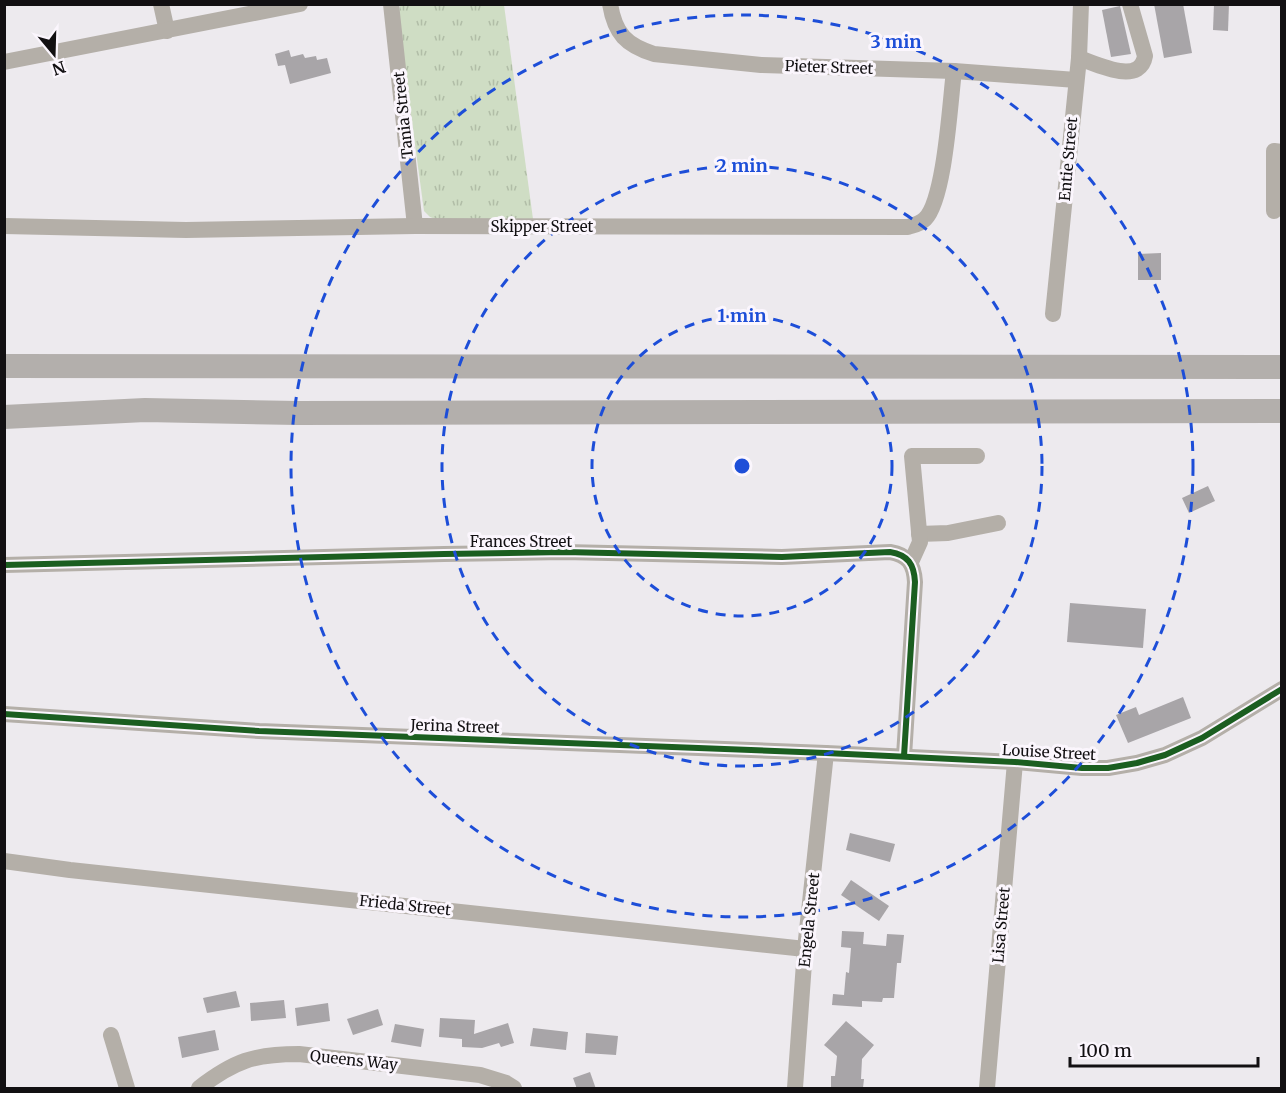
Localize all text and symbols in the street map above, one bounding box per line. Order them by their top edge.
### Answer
north arrow [24,24,84,84]
text: 3 min [871,30,921,53]
street label: Pieter Street [784,56,874,78]
text: N [49,57,68,80]
street label: Tania Street [389,70,417,159]
street label: Entie Street [1055,116,1081,202]
text: 2 min [716,154,768,177]
street label: Skipper Street [491,217,594,236]
text: 1 min [717,304,767,327]
centre of rings [732,456,752,476]
street label: Frances Street [470,532,572,551]
street label: Jerina Street [409,715,500,737]
street label: Louise Street [1002,740,1097,764]
street label: Engela Street [795,872,823,968]
street label: Lisa Street [988,886,1014,964]
street label: Frieda Street [358,891,452,919]
scale bar [1070,1030,1258,1068]
text: 100 m [1079,1039,1132,1062]
street label: Queens Way [309,1046,399,1074]

